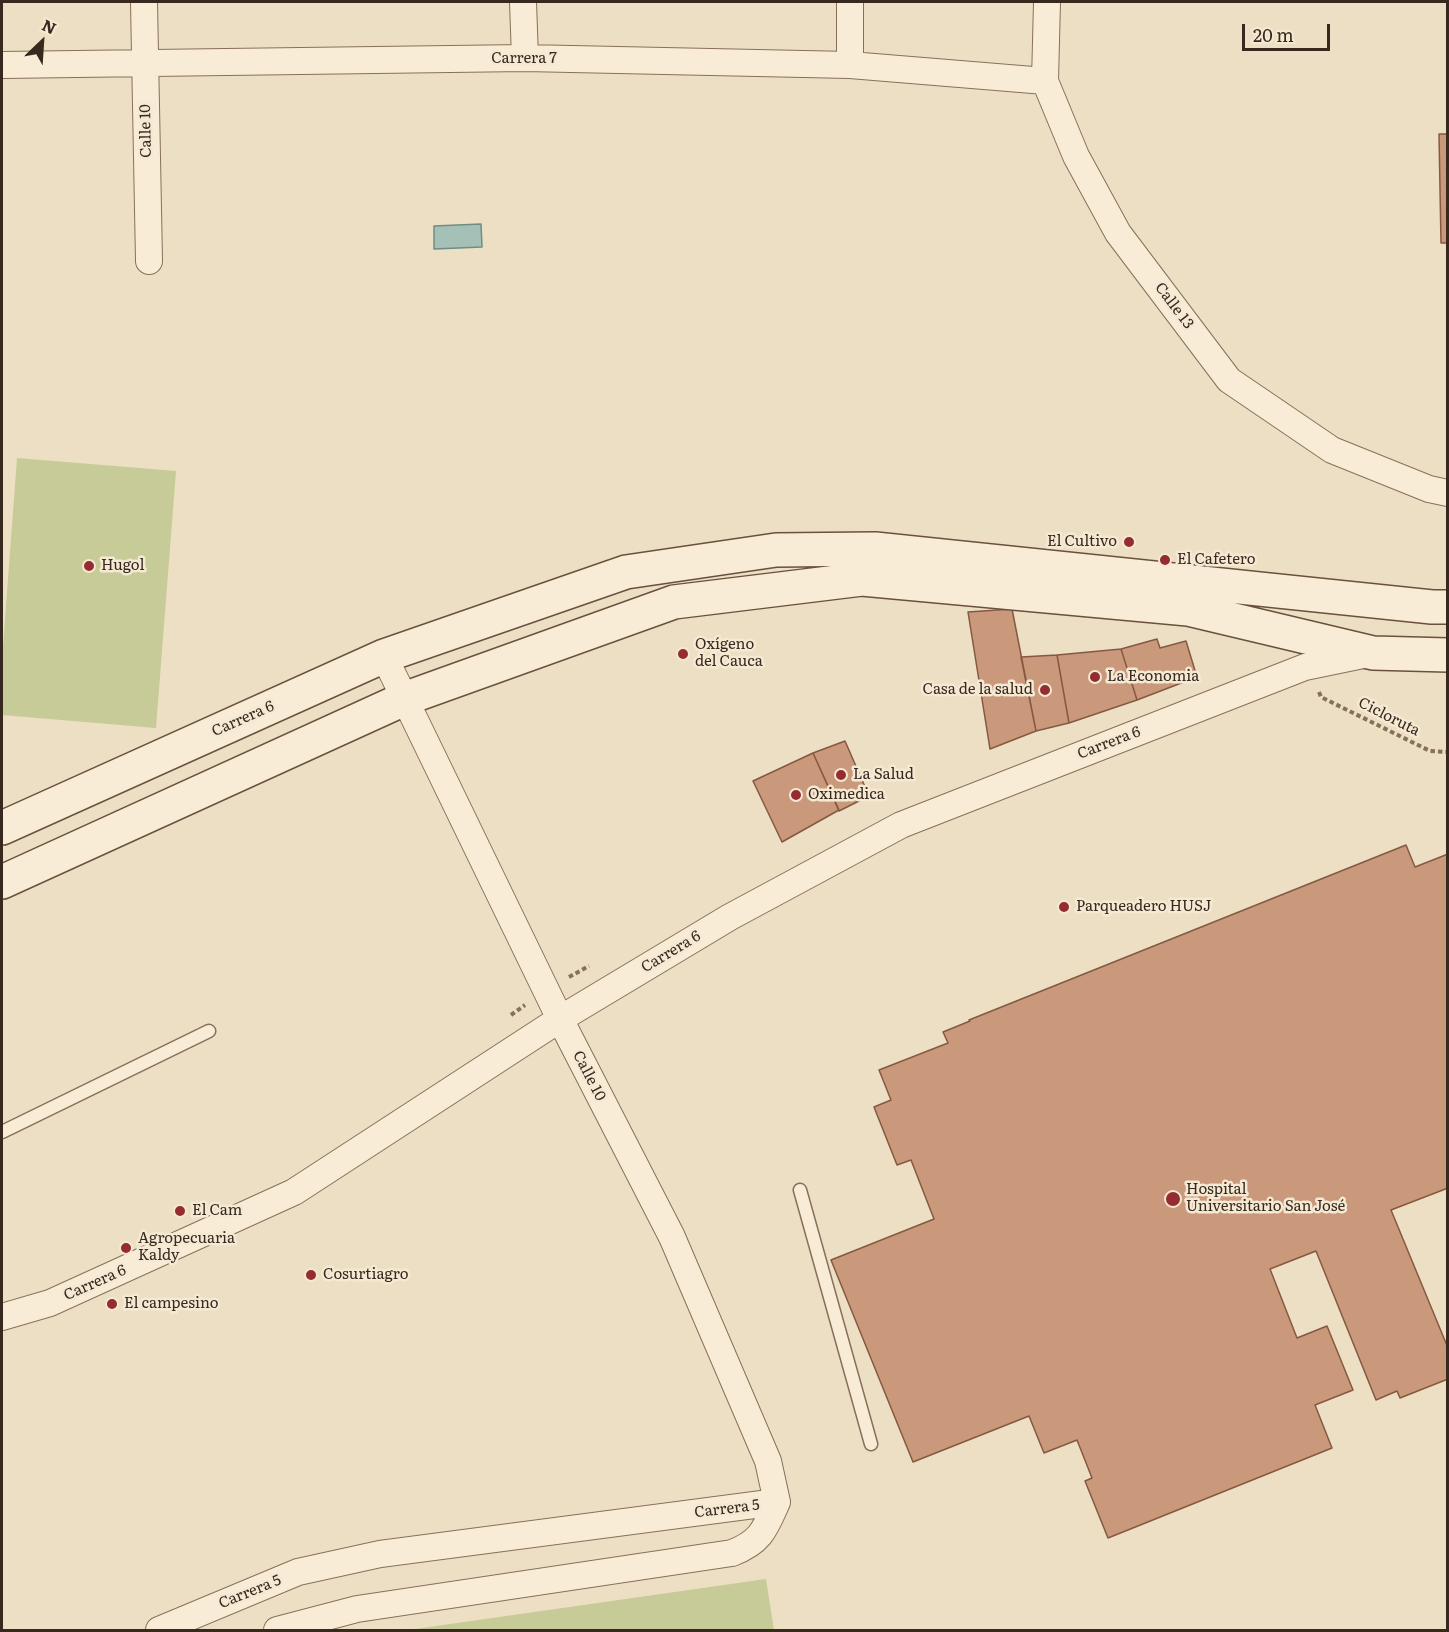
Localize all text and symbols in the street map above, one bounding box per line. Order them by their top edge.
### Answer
north arrow [12,12,72,72]
text: N [38,12,61,39]
scale bar [1245,12,1334,50]
text: 20 m [1253,21,1294,48]
street label: Carrera 7 [491,50,557,68]
street label: Calle 10 [137,104,155,158]
street label: Calle 13 [1151,279,1197,333]
place label: El Cultivo [1047,533,1117,551]
marker: El Cultivo [1122,535,1136,549]
place label: El Cafetero [1177,551,1255,569]
marker: El Cafetero [1158,553,1172,567]
place label: Hugol [101,557,144,575]
marker: Hugol [82,559,96,573]
place label: Oxígeno del Cauca [695,636,763,671]
marker: Oxígeno del Cauca [676,647,690,661]
place label: La Economia [1107,668,1199,686]
marker: La Economia [1088,670,1102,684]
place label: Casa de la salud [923,681,1033,699]
marker: Casa de la salud [1038,683,1052,697]
street label: Cicloruta [1355,694,1423,740]
street label: Carrera 6 [209,697,277,741]
street label: Carrera 6 [1075,723,1143,763]
place label: La Salud [853,766,914,784]
marker: La Salud [834,768,848,782]
place label: Oximedica [808,786,885,804]
marker: Oximedica [789,788,803,802]
place label: Parqueadero HUSJ [1076,898,1211,916]
marker: Parqueadero HUSJ [1057,900,1071,914]
street label: Carrera 6 [638,927,704,977]
street label: Calle 10 [569,1048,609,1104]
place label: Hospital Universitario San José [1186,1181,1345,1216]
marker: Hospital Universitario San José [1164,1190,1182,1208]
place label: El Cam [192,1202,242,1220]
marker: El Cam [173,1204,187,1218]
place label: Agropecuaria Kaldy [138,1230,235,1265]
marker: Agropecuaria Kaldy [119,1241,133,1255]
street label: Carrera 6 [61,1261,129,1305]
place label: Cosurtiagro [323,1266,409,1284]
marker: Cosurtiagro [304,1268,318,1282]
place label: El campesino [124,1295,219,1313]
marker: El campesino [105,1297,119,1311]
street label: Carrera 5 [693,1496,761,1522]
street label: Carrera 5 [216,1571,284,1613]

